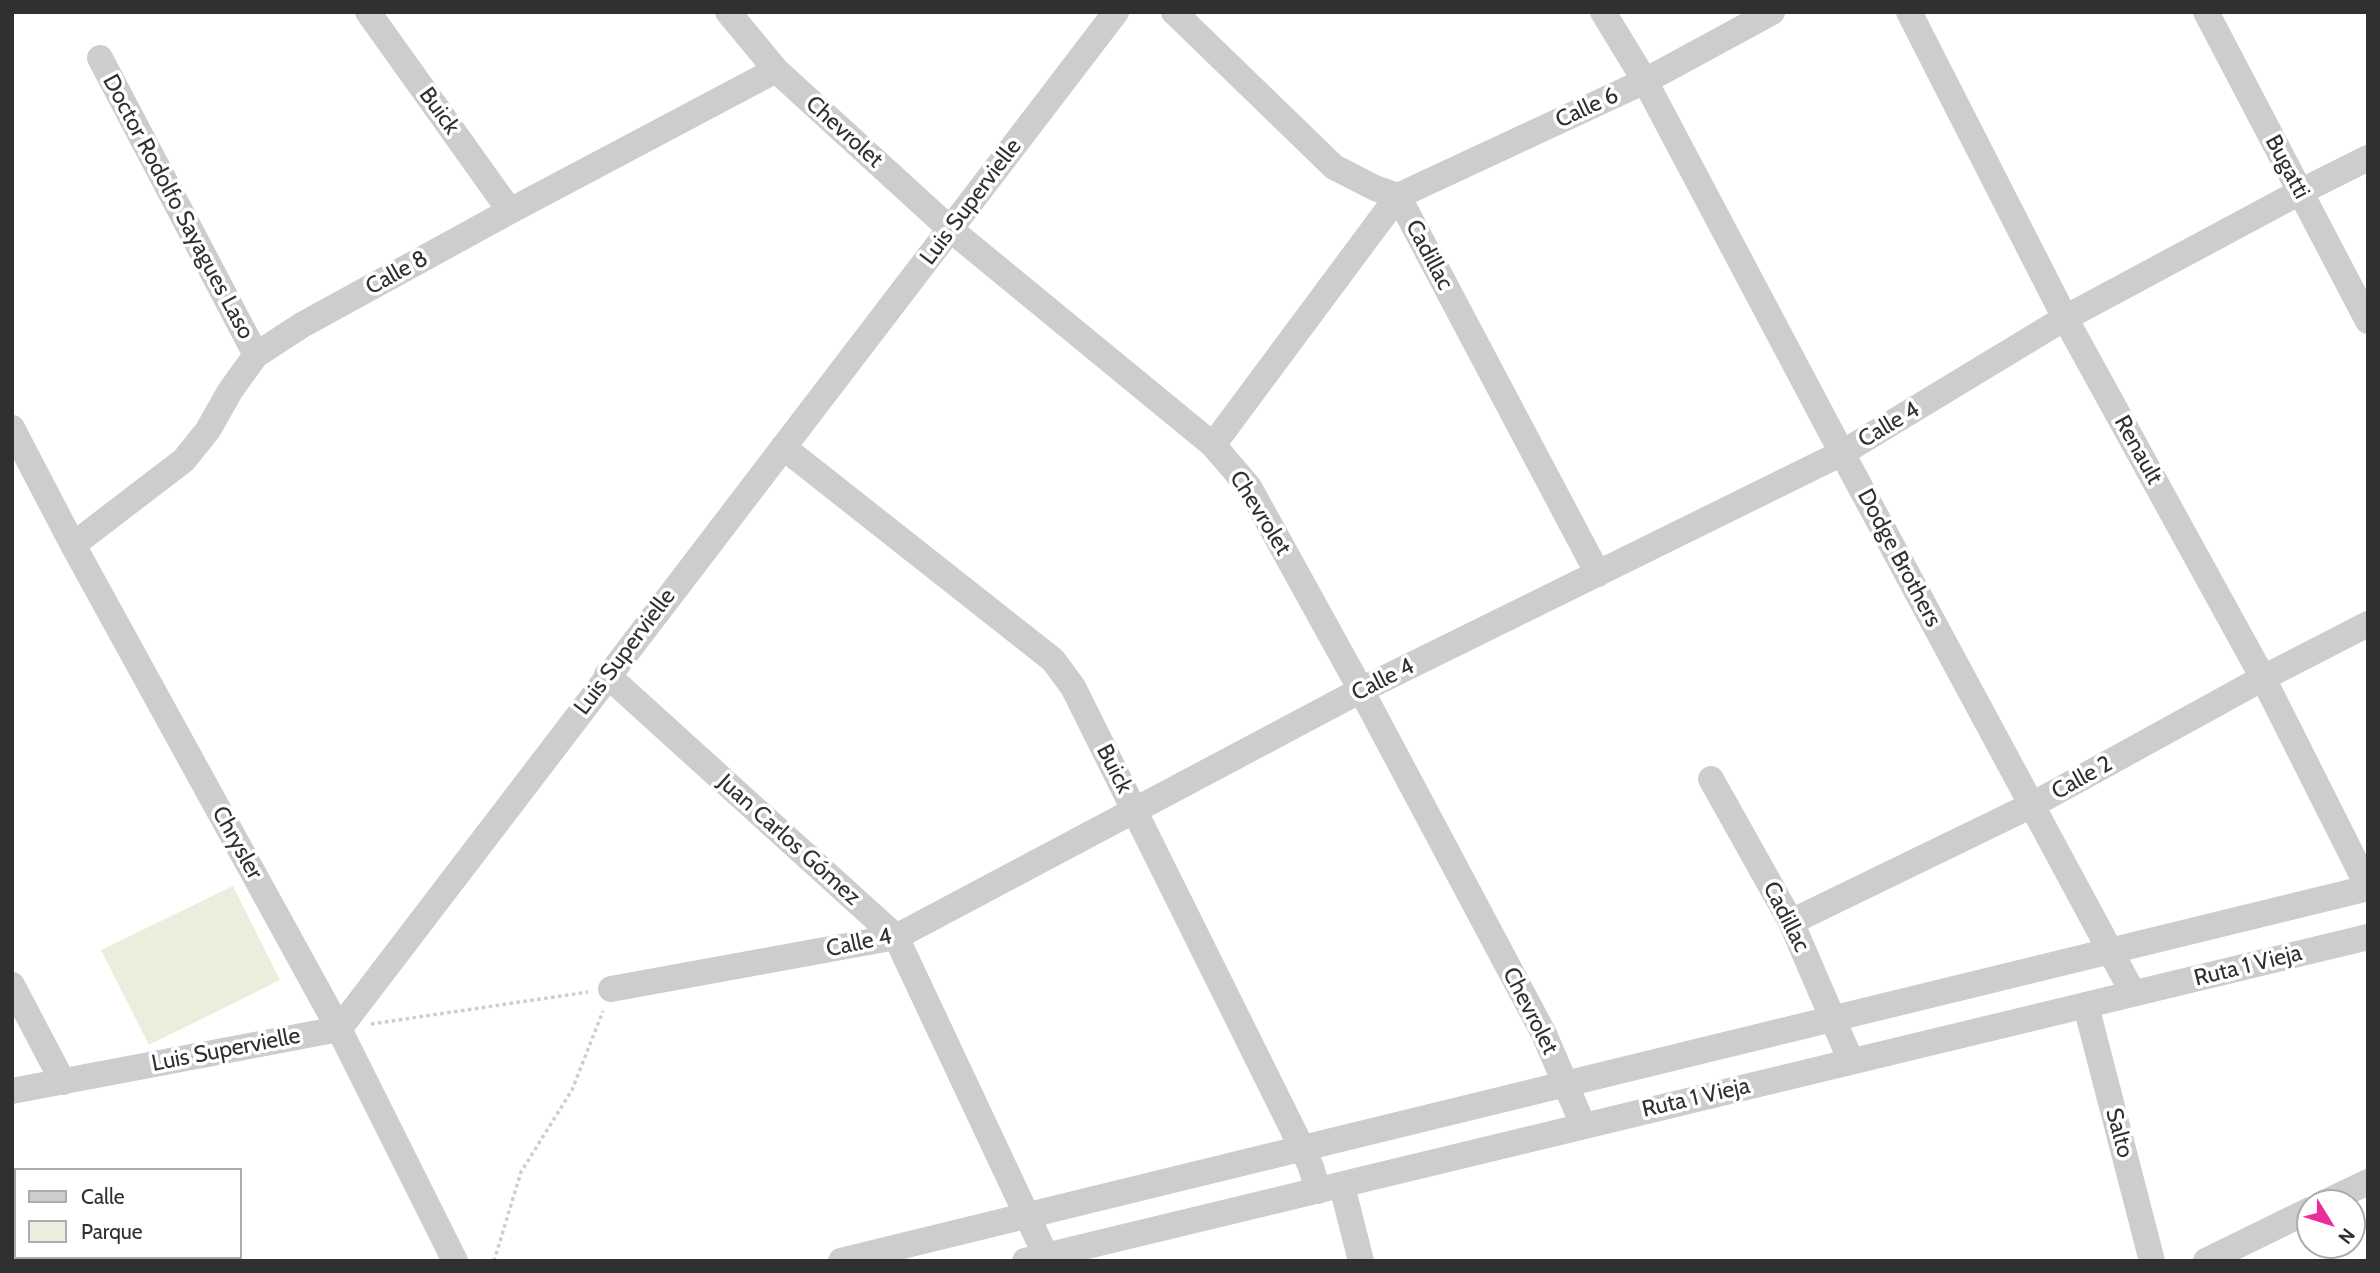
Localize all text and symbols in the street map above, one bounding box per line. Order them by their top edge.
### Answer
street label: Doctor Rodolfo Sayagues Laso [96,70,260,344]
street label: Buick [413,82,465,140]
street label: Calle 6 [1551,82,1623,134]
street label: Chevrolet [800,90,888,174]
street label: Bugatti [2259,130,2315,204]
street label: Luis Supervielle [915,134,1027,270]
street label: Cadillac [1399,215,1459,295]
street label: Calle 8 [361,245,433,301]
street label: Calle 4 [1854,396,1924,454]
street label: Renault [2108,411,2168,489]
street label: Chevrolet [1223,466,1297,560]
street label: Dodge Brothers [1851,484,1947,632]
street label: Luis Supervielle [569,584,681,720]
street label: Calle 4 [1347,653,1419,707]
street label: Buick [1090,740,1138,798]
street label: Calle 2 [2047,750,2117,806]
street label: Juan Carlos Gómez [712,769,866,911]
street label: Chrysler [206,802,268,884]
street label: Cadillac [1757,877,1815,957]
street label: Calle 4 [824,923,894,963]
street label: Ruta 1 Vieja [2191,939,2305,993]
street label: Chevrolet [1496,963,1564,1059]
street label: Luis Supervielle [149,1022,303,1078]
street label: Ruta 1 Vieja [1639,1072,1753,1124]
street label: Salto [2099,1105,2139,1161]
legend [14,1168,242,1259]
text: Calle [81,1184,125,1209]
north arrow [2296,1189,2366,1259]
text: Parque [81,1219,143,1244]
text: N [2333,1224,2360,1248]

